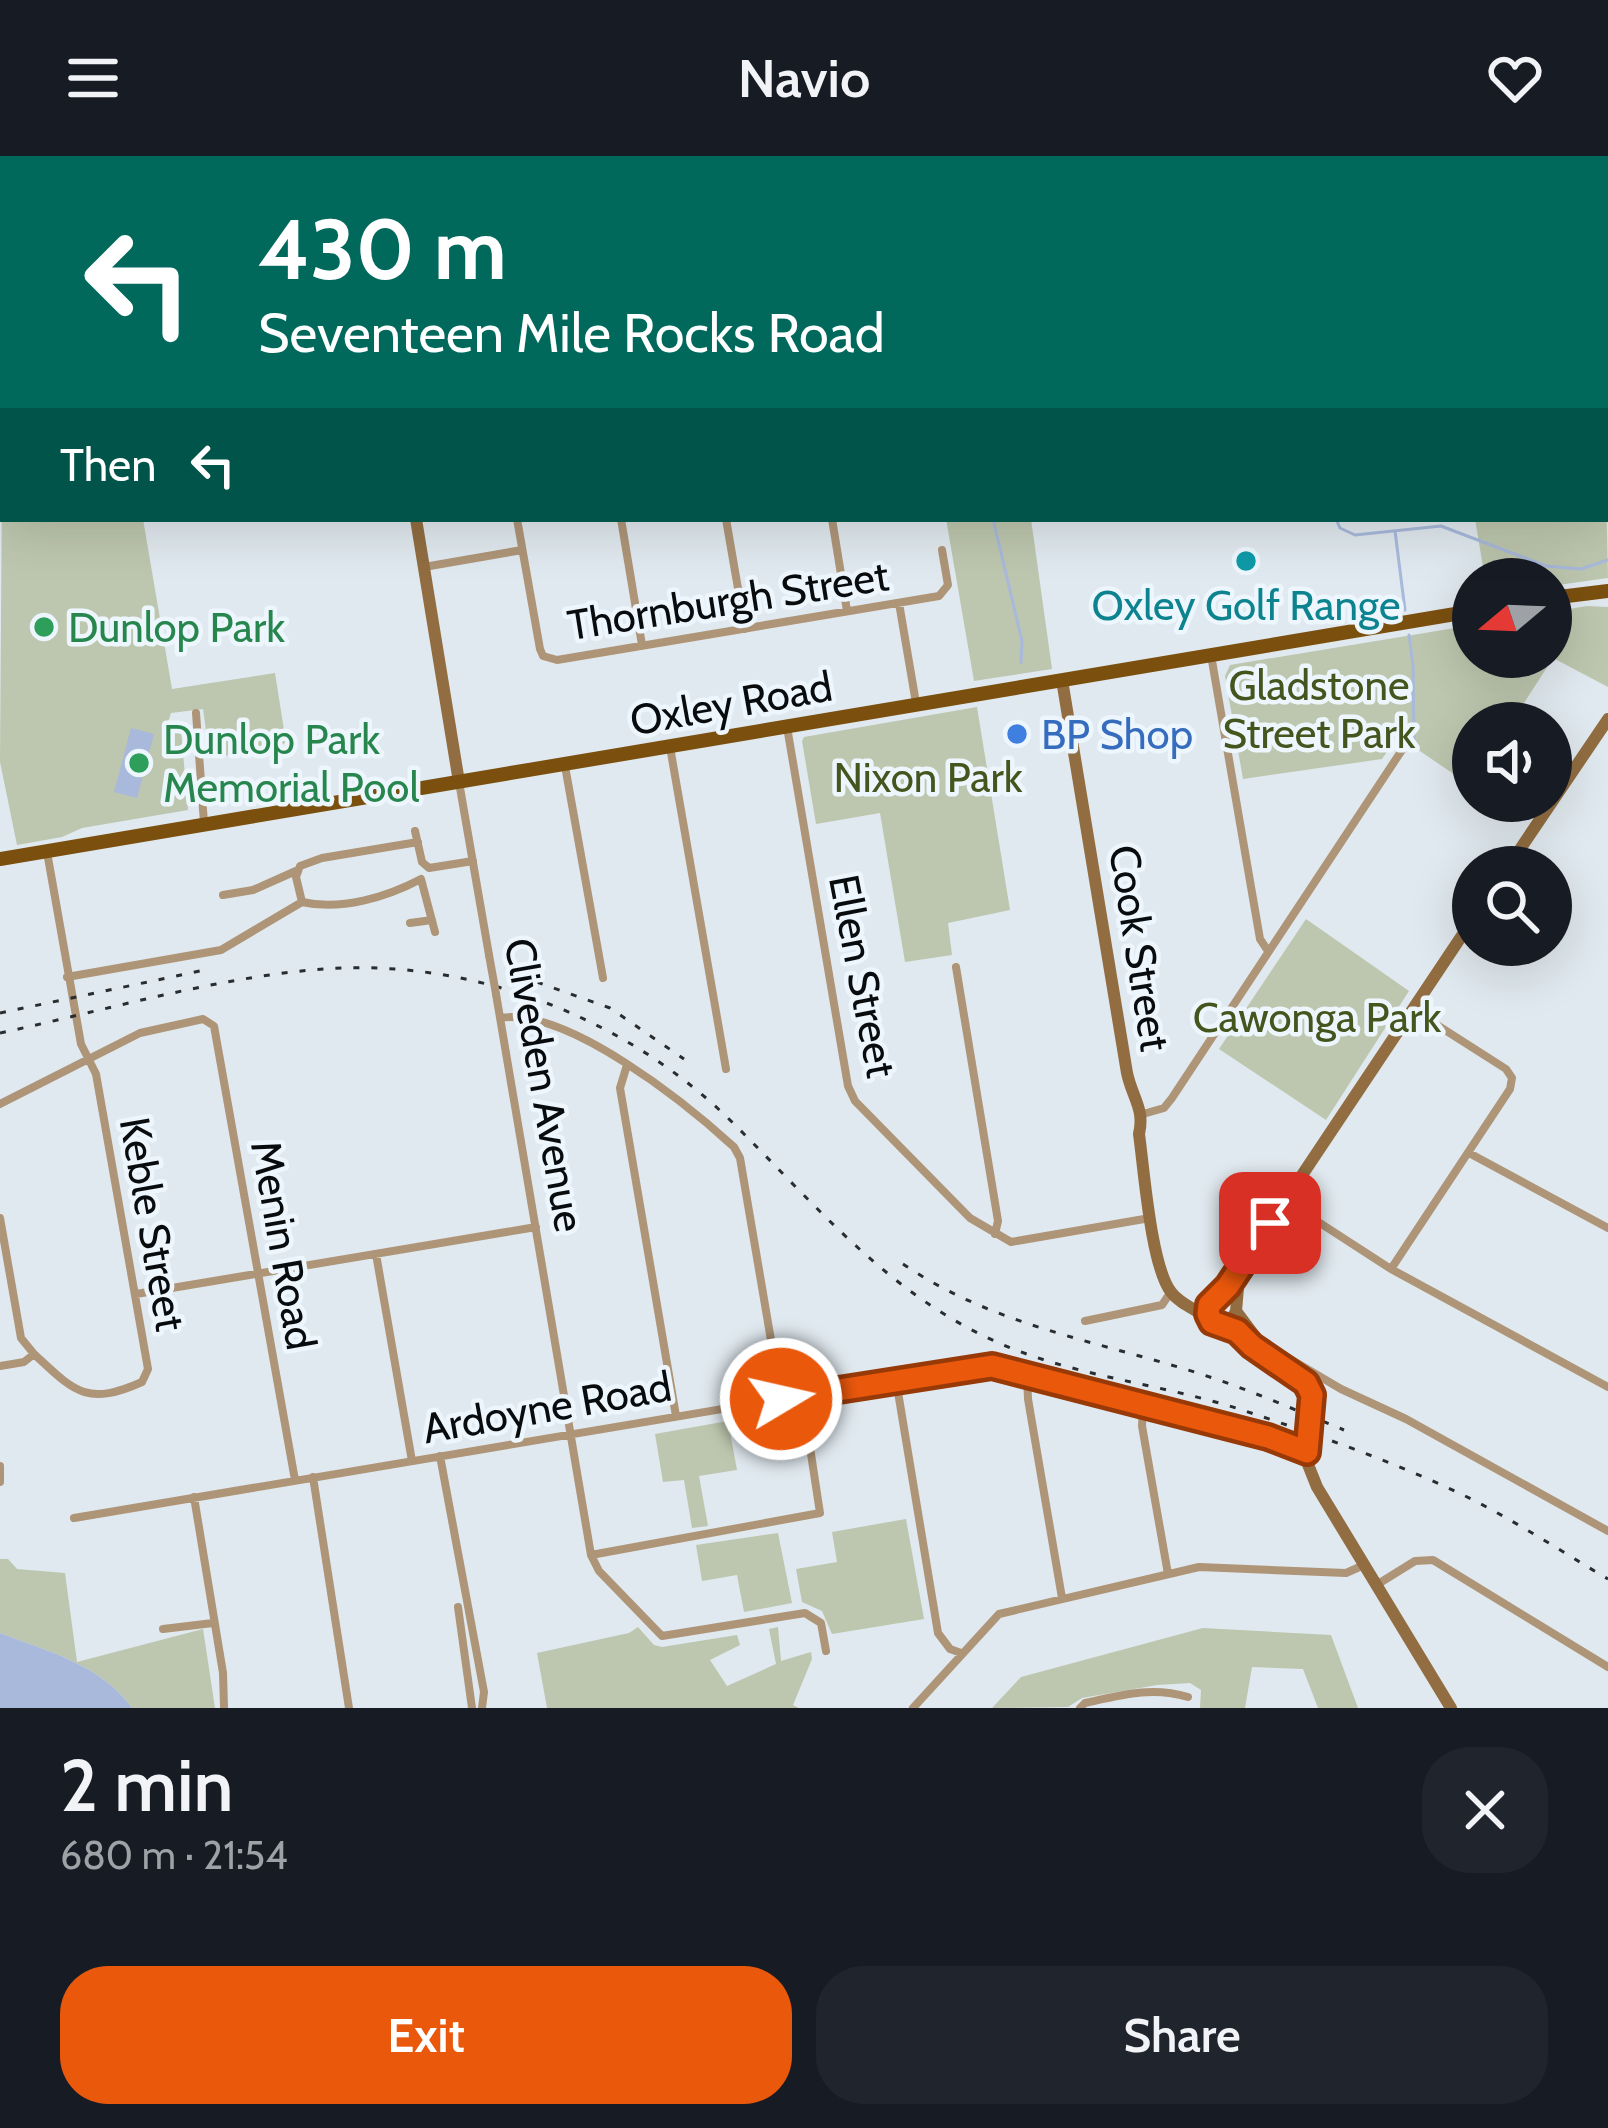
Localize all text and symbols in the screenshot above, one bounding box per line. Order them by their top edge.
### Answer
icon: menu [60,45,126,111]
text: Navio [738,45,870,111]
icon: heart [1482,45,1548,111]
text: 430 m [258,198,507,300]
icon: left [60,204,216,360]
text: Seventeen Mile Rocks Road [258,300,885,366]
icon: left [180,432,246,498]
text: Then [60,438,156,492]
marker: Oxley Golf Range [1233,548,1259,574]
street label: Thornburgh Street [564,549,892,651]
north arrow [1452,558,1572,678]
map controls [1452,558,1572,966]
place label: Oxley Golf Range [1092,579,1401,631]
place label: Dunlop Park [68,601,285,653]
marker: Dunlop Park [31,614,57,640]
park label: Gladstone Street Park [1222,659,1416,759]
street label: Oxley Road [626,660,836,746]
button: sound [1452,702,1572,822]
place label: BP Shop [1041,708,1193,760]
place label: Dunlop Park Memorial Pool [163,713,419,813]
marker: BP Shop [1004,721,1030,747]
marker: Dunlop Park Memorial Pool [126,750,152,776]
park label: Nixon Park [834,751,1023,803]
street label: Cook Street [1098,841,1182,1055]
button: search [1452,846,1572,966]
street label: Ellen Street [818,870,908,1082]
street label: Cliveden Avenue [494,934,596,1236]
park label: Cawonga Park [1193,991,1441,1043]
street label: Keble Street [109,1113,197,1335]
street label: Menin Road [240,1136,328,1354]
pin [1219,1172,1321,1274]
icon: arrive [1237,1190,1303,1256]
position arrow [718,1336,844,1462]
street label: Ardoyne Road [419,1360,675,1454]
text: 2 min [60,1742,233,1829]
button: close [1422,1747,1548,1873]
text: 680 m · 21:54 [60,1831,288,1879]
button: Exit [60,1966,792,2104]
button: Share [816,1966,1548,2104]

